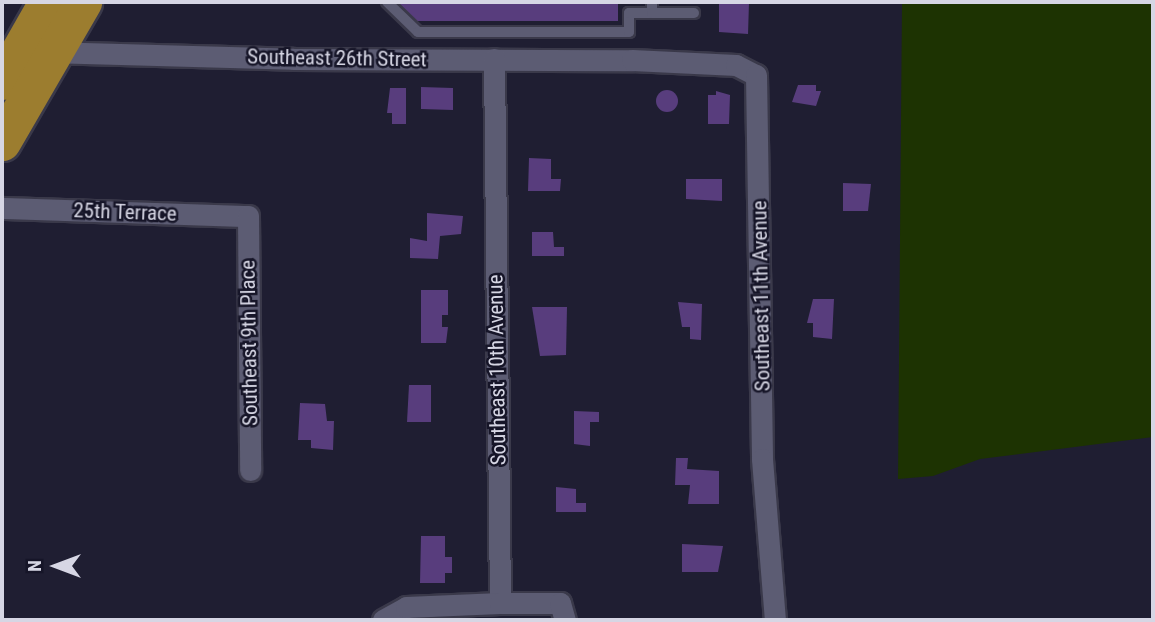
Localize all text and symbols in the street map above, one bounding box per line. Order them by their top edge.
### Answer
street label: Southeast 26th Street [247,44,427,72]
street label: 25th Terrace [73,198,177,226]
street label: Southeast 11th Avenue [747,200,775,392]
street label: Southeast 9th Place [235,260,263,426]
street label: Southeast 10th Avenue [483,274,511,466]
north arrow [21,531,91,601]
text: N [23,560,46,572]

